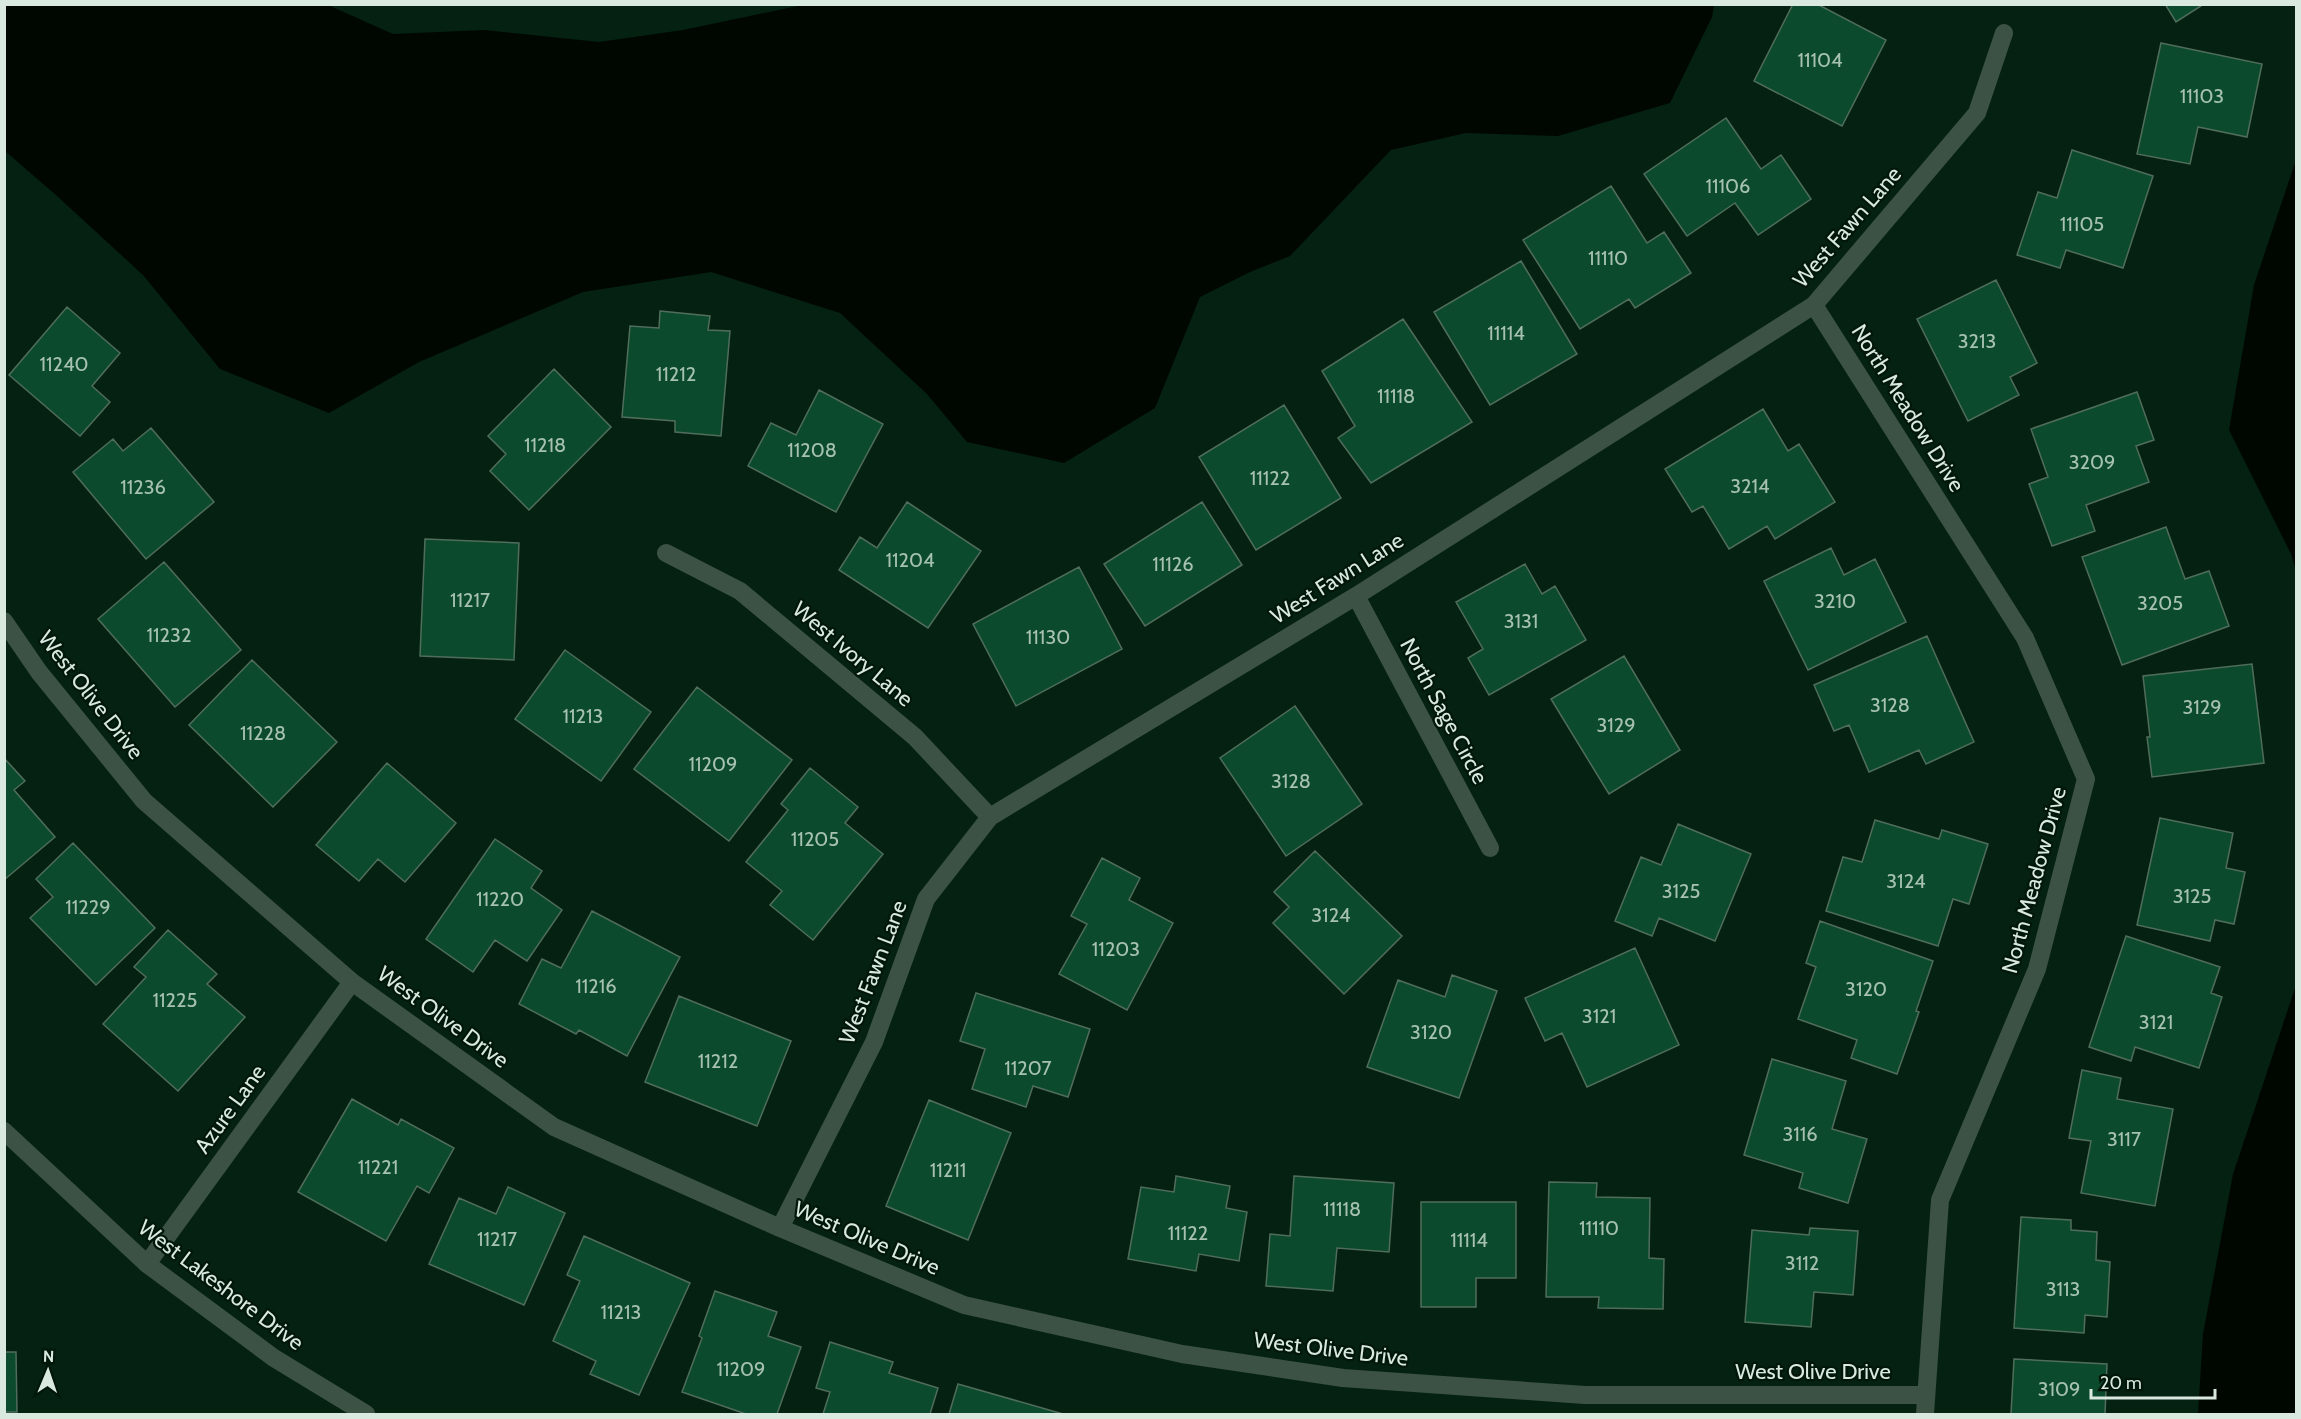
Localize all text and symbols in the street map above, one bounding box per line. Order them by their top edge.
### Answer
house number: 11104 [1797,48,1843,72]
house number: 11103 [2180,84,2224,108]
street label: West Fawn Lane [1787,161,1907,293]
house number: 11106 [1706,174,1750,198]
house number: 11105 [2060,212,2104,236]
house number: 11110 [1588,246,1628,270]
street label: North Meadow Drive [1846,319,1970,497]
house number: 11114 [1487,321,1525,345]
house number: 3213 [1958,329,1996,353]
house number: 11240 [39,352,89,376]
house number: 11212 [656,362,696,386]
house number: 11118 [1377,384,1415,408]
house number: 11218 [524,433,566,457]
house number: 11208 [787,438,837,462]
house number: 3209 [2069,450,2115,474]
house number: 11122 [1250,466,1290,490]
house number: 3214 [1730,474,1770,498]
house number: 11236 [120,475,166,499]
street label: West Fawn Lane [1266,526,1408,630]
house number: 11204 [885,548,935,572]
house number: 11126 [1152,552,1194,576]
house number: 11217 [450,588,490,612]
house number: 3210 [1814,589,1856,613]
house number: 3205 [2137,591,2183,615]
street label: West Ivory Lane [787,596,919,712]
house number: 3131 [1504,609,1538,633]
house number: 11232 [147,623,191,647]
street label: West Olive Drive [32,625,150,765]
house number: 11130 [1026,625,1070,649]
street label: North Sage Circle [1394,634,1494,788]
house number: 3128 [1870,693,1910,717]
house number: 3129 [2182,695,2222,719]
house number: 11213 [563,704,603,728]
house number: 3129 [1596,713,1636,737]
house number: 11228 [240,721,286,745]
house number: 11209 [689,752,737,776]
house number: 3128 [1271,769,1311,793]
street label: North Meadow Drive [1996,784,2072,976]
house number: 11205 [791,827,839,851]
house number: 3124 [1886,869,1926,893]
house number: 3125 [1662,879,1700,903]
house number: 3125 [2173,884,2211,908]
house number: 11220 [476,887,524,911]
house number: 11229 [65,895,111,919]
street label: West Fawn Lane [833,896,913,1048]
house number: 3124 [1311,903,1351,927]
house number: 11203 [1092,937,1140,961]
street label: West Olive Drive [372,960,514,1074]
house number: 11216 [575,974,617,998]
house number: 3120 [1845,977,1887,1001]
house number: 11225 [153,988,197,1012]
house number: 3121 [1582,1004,1616,1028]
house number: 3121 [2139,1010,2173,1034]
house number: 3120 [1410,1020,1452,1044]
house number: 11212 [698,1049,738,1073]
house number: 11207 [1004,1056,1052,1080]
street label: Azure Lane [189,1059,271,1159]
house number: 3116 [1782,1122,1818,1146]
house number: 3117 [2107,1127,2141,1151]
house number: 11221 [358,1155,398,1179]
house number: 11211 [930,1158,966,1182]
street label: West Olive Drive [790,1195,944,1281]
house number: 11118 [1323,1197,1361,1221]
street label: West Lakeshore Drive [133,1214,309,1356]
house number: 11110 [1579,1216,1619,1240]
house number: 11122 [1168,1221,1208,1245]
house number: 11217 [477,1227,517,1251]
house number: 11114 [1450,1228,1488,1252]
house number: 3112 [1785,1251,1819,1275]
house number: 3113 [2046,1277,2080,1301]
house number: 11213 [601,1300,641,1324]
street label: West Olive Drive [1252,1326,1410,1372]
north arrow [18,1341,78,1401]
text: N [43,1347,54,1366]
house number: 11209 [717,1357,765,1381]
street label: West Olive Drive [1735,1358,1891,1385]
scale bar [2091,1362,2216,1400]
text: 20 m [2100,1372,2142,1394]
house number: 3109 [2038,1377,2080,1401]

